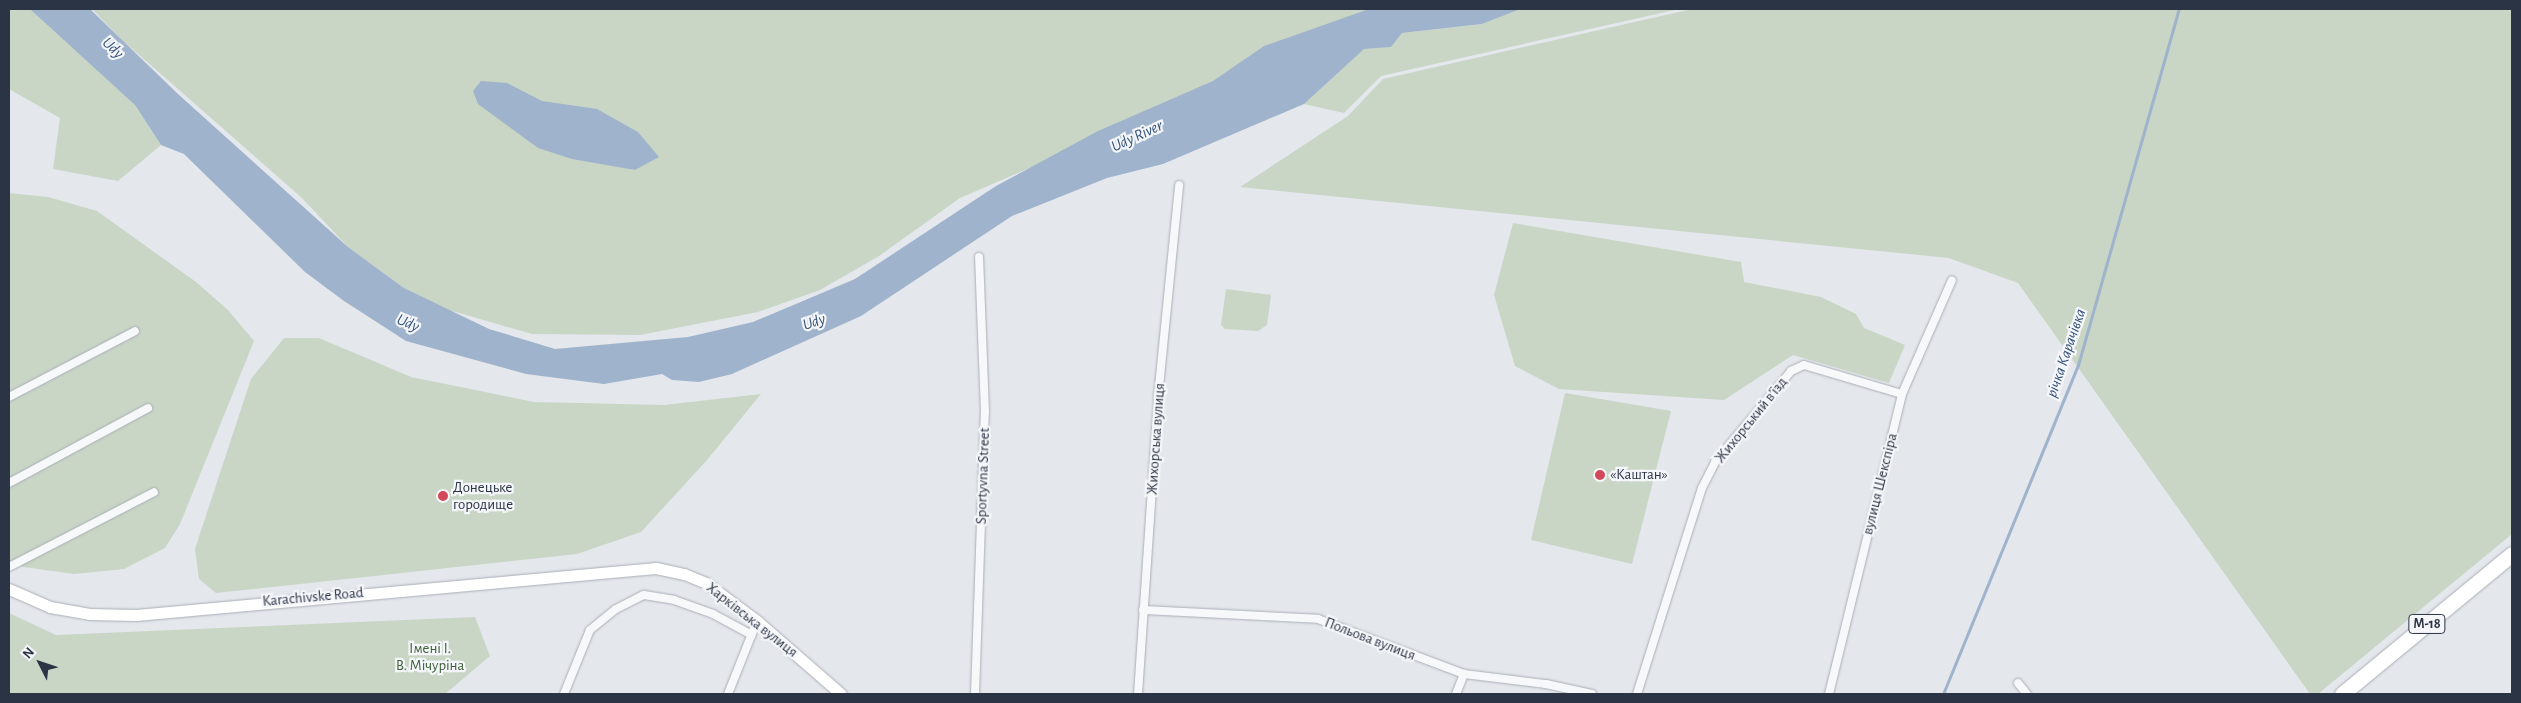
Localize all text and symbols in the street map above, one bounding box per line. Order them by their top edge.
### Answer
water label: Udy [98,33,128,63]
water label: Udy River [1108,116,1166,156]
water label: річка Карачівка [2042,306,2090,400]
water label: Udy [800,309,828,335]
water label: Udy [394,310,422,336]
street label: Жихорський в’їзд [1711,374,1791,466]
street label: Жихорська вулиця [1143,382,1169,496]
street label: Sportyvna Street [972,427,994,525]
street label: вулиця Шекспіра [1859,431,1901,537]
place label: «Каштан» [1610,466,1668,484]
marker: «Каштан» [1594,469,1606,481]
place label: Донецьке городище [453,478,513,513]
marker: Донецьке городище [437,490,449,502]
street label: Харківська вулиця [703,579,801,661]
street label: Karachivske Road [262,584,364,610]
road number: М-18 [2408,612,2446,636]
street label: Польова вулиця [1322,613,1418,665]
north arrow [15,638,65,688]
park label: Імені І. В. Мічуріна [396,639,464,674]
text: N [20,645,37,661]

